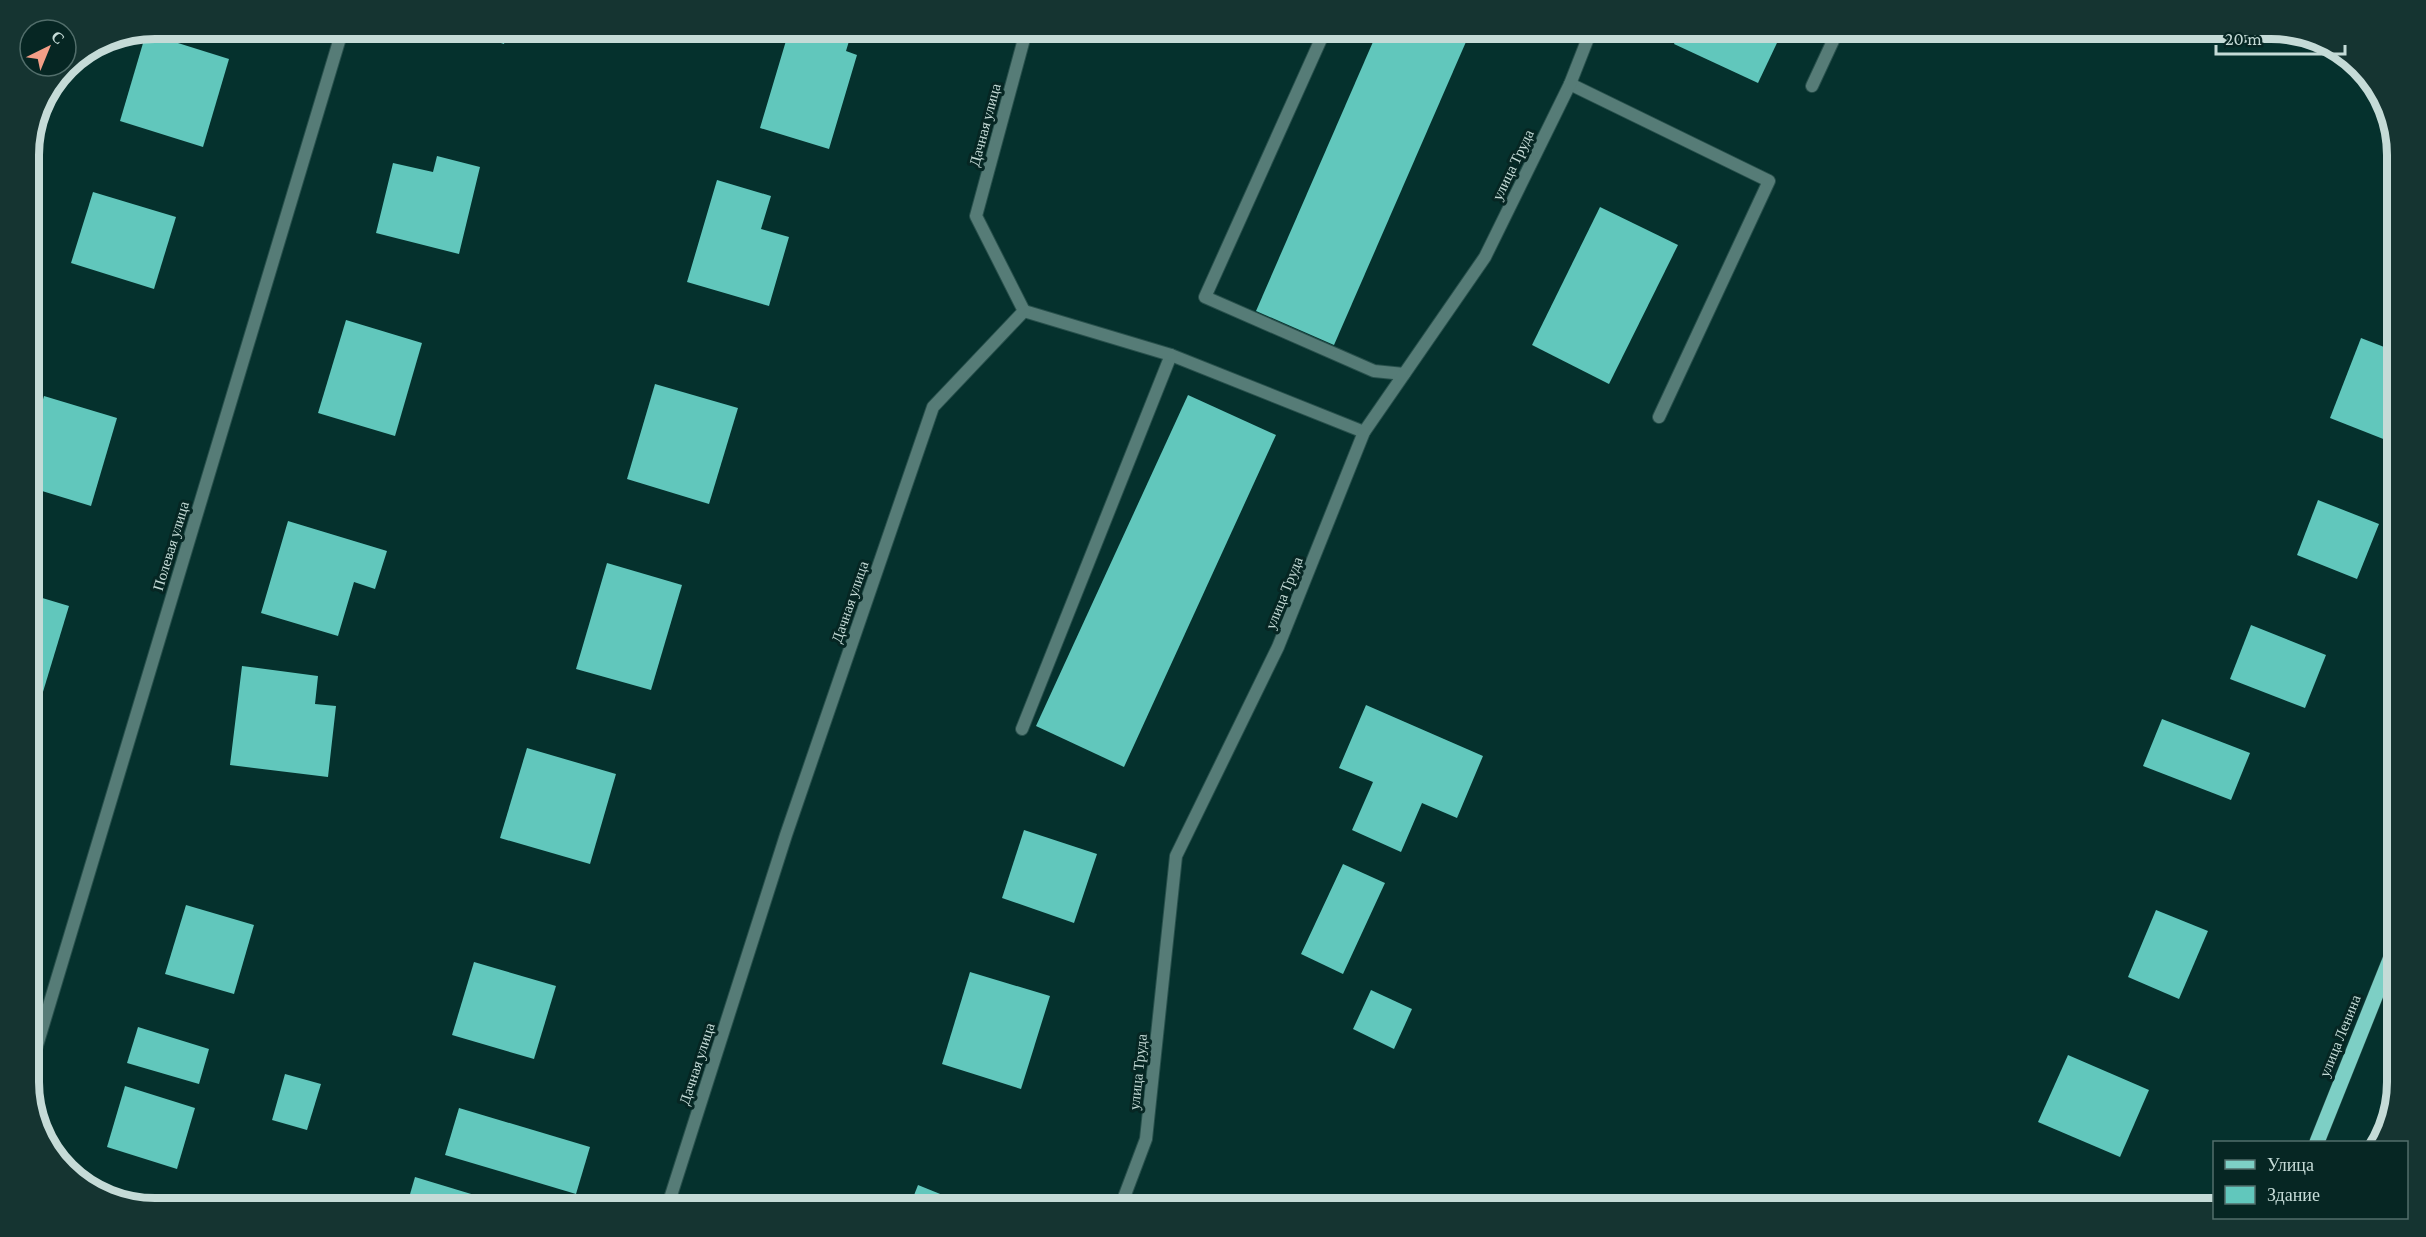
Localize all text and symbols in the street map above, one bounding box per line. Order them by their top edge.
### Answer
north arrow [18,18,78,78]
scale bar [2216,18,2345,56]
text: С [48,27,68,48]
text: 20 m [2225,29,2262,49]
street label: Дачная улица [966,81,1004,168]
street label: улица Труда [1489,127,1537,203]
street label: Полевая улица [150,499,192,593]
street label: улица Труда [1262,554,1306,632]
street label: Дачная улица [829,559,872,645]
street label: улица Ленина [2316,992,2364,1079]
street label: Дачная улица [676,1021,718,1107]
street label: улица Труда [1126,1033,1150,1111]
legend [2213,1141,2408,1219]
text: Улица [2267,1155,2314,1175]
text: Здание [2267,1185,2320,1205]

